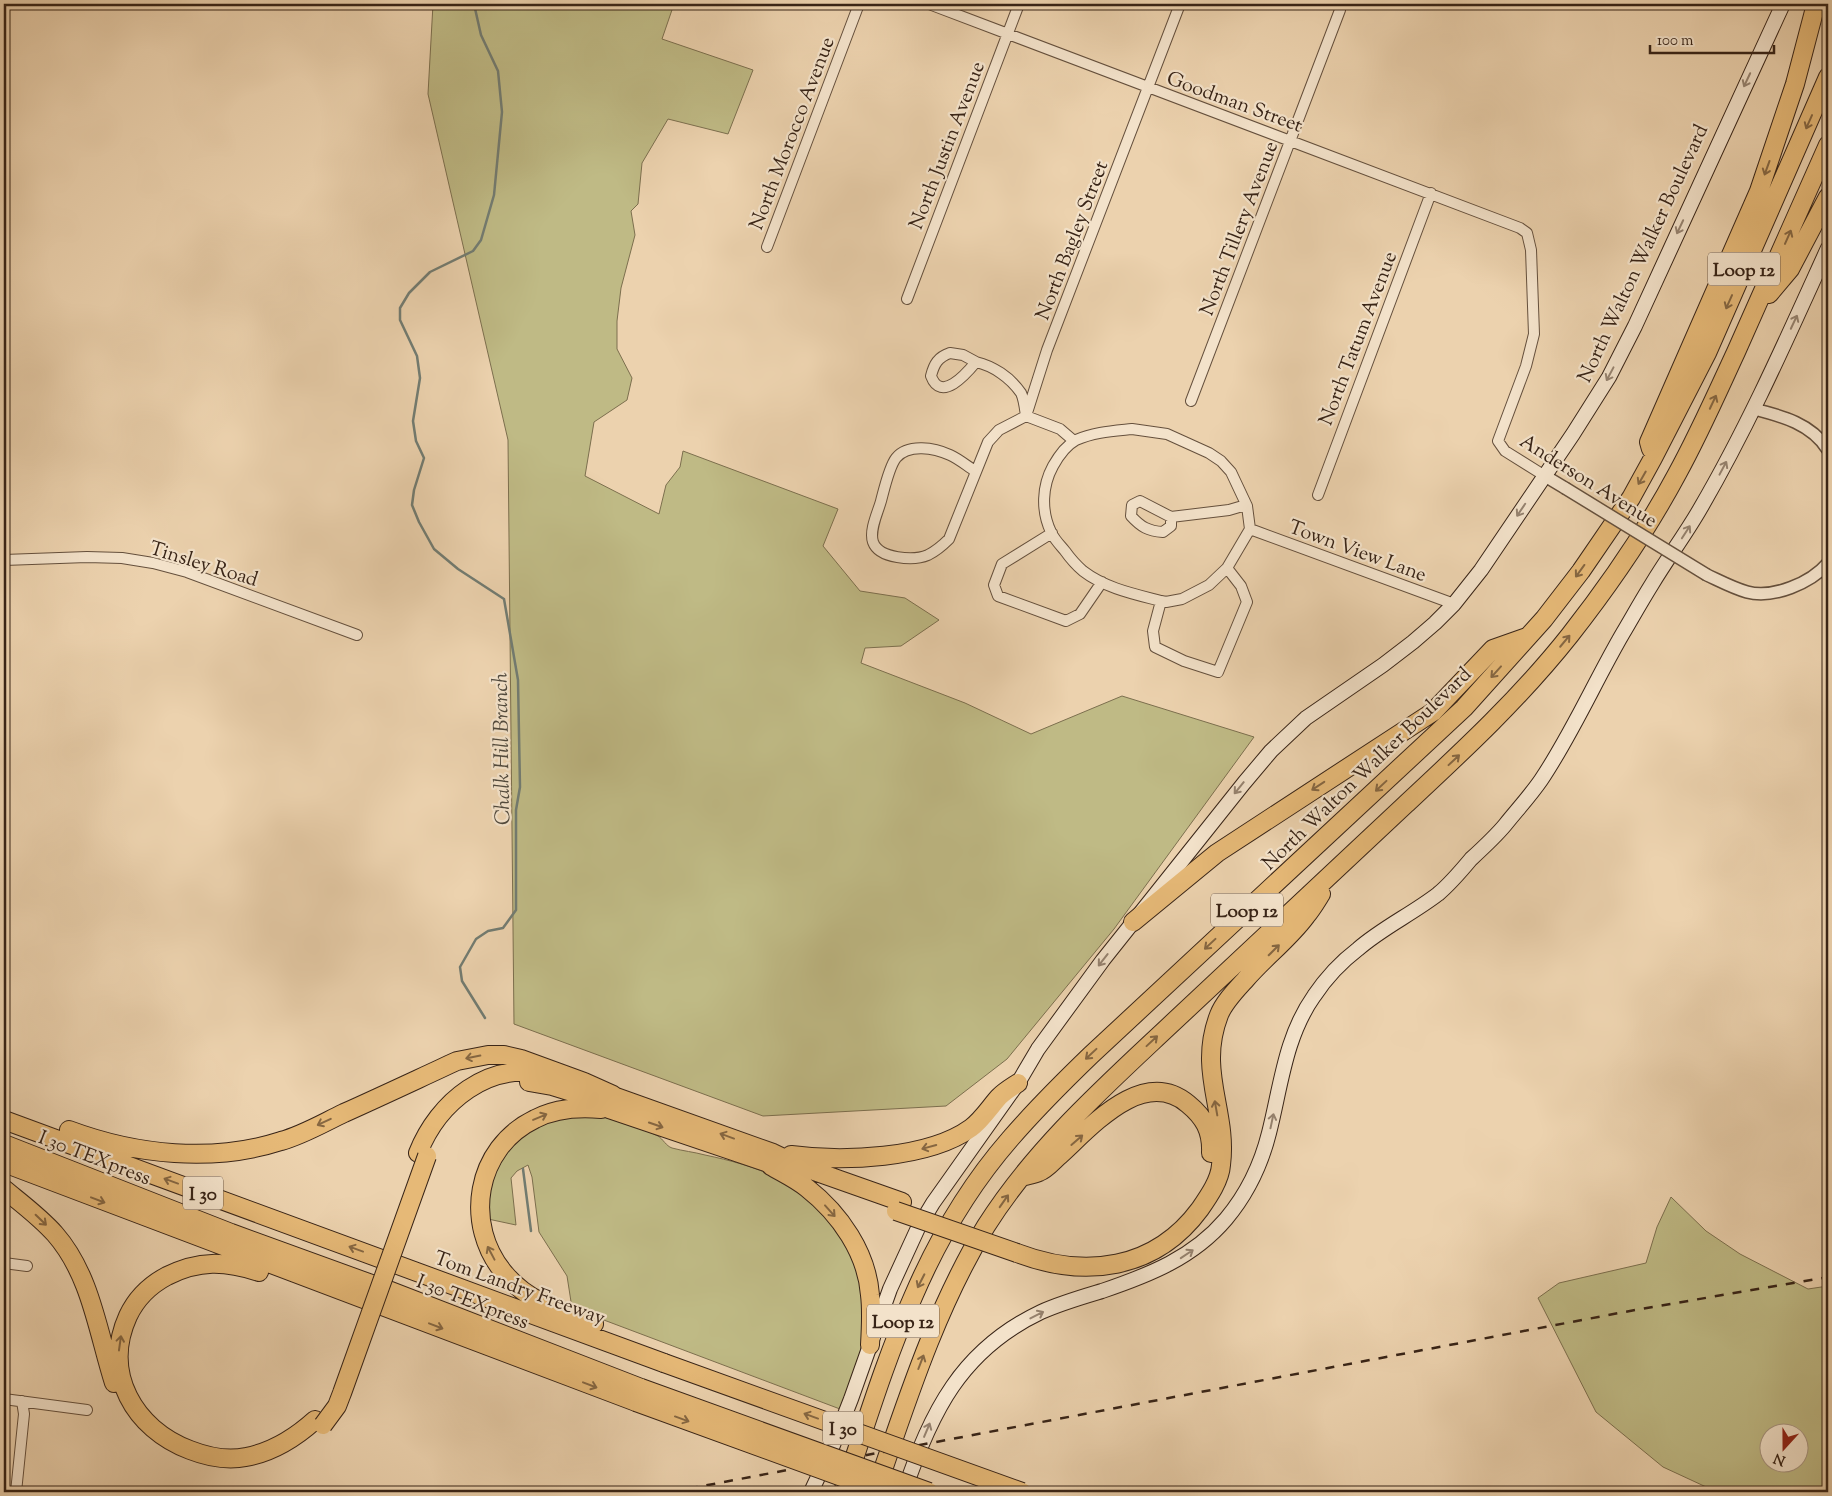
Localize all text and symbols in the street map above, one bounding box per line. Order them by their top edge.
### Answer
scale bar [1650,22,1773,54]
text: 100 m [1657,31,1694,52]
street label: North Morocco Avenue [743,33,844,235]
street label: North Justin Avenue [903,58,994,234]
street label: Goodman Street [1162,65,1306,141]
one-way arrow [1742,72,1752,87]
one-way arrow [1804,114,1814,129]
street label: North Walton Walker Boulevard [1572,120,1717,388]
street label: North Tillery Avenue [1194,138,1287,320]
street label: North Bagley Street [1030,157,1117,325]
one-way arrow [1762,160,1772,176]
one-way arrow [1674,220,1684,235]
one-way arrow [1783,230,1793,245]
street label: North Tatum Avenue [1313,248,1406,430]
road number: Loop 12 [1708,252,1780,286]
one-way arrow [1724,294,1734,309]
one-way arrow [1790,315,1800,330]
one-way arrow [1605,366,1614,381]
one-way arrow [1708,395,1718,410]
street label: Anderson Avenue [1513,428,1662,536]
one-way arrow [1718,460,1728,475]
one-way arrow [1637,470,1646,485]
one-way arrow [1516,503,1526,517]
street label: Town View Lane [1284,514,1430,591]
one-way arrow [1680,525,1691,539]
street label: Tinsley Road [145,535,261,596]
one-way arrow [1575,564,1585,578]
one-way arrow [1559,635,1570,648]
street label: North Walton Walker Boulevard [1256,662,1479,878]
one-way arrow [1491,666,1502,679]
water label: Chalk Hill Branch [487,673,519,825]
one-way arrow [1447,754,1460,766]
one-way arrow [1374,780,1387,792]
one-way arrow [1234,781,1245,794]
one-way arrow [1312,781,1326,791]
road number: Loop 12 [1211,894,1283,926]
one-way arrow [1204,938,1217,950]
one-way arrow [1267,944,1280,956]
one-way arrow [1098,953,1108,967]
one-way arrow [1146,1035,1159,1047]
one-way arrow [1085,1048,1097,1061]
one-way arrow [465,1053,481,1062]
one-way arrow [1211,1100,1221,1116]
one-way arrow [532,1111,547,1121]
one-way arrow [1268,1113,1277,1129]
one-way arrow [317,1118,332,1128]
one-way arrow [647,1121,663,1130]
street label: I 30 TEXpress [34,1125,155,1194]
one-way arrow [719,1131,735,1141]
one-way arrow [1070,1134,1083,1146]
one-way arrow [921,1143,937,1153]
one-way arrow [164,1176,179,1185]
road number: I 30 [183,1176,223,1210]
one-way arrow [999,1194,1009,1208]
one-way arrow [90,1196,105,1205]
one-way arrow [824,1204,836,1217]
one-way arrow [34,1214,47,1226]
one-way arrow [349,1244,365,1253]
street label: Tom Landry Freeway [429,1245,609,1334]
one-way arrow [486,1245,496,1260]
one-way arrow [1179,1249,1193,1259]
street label: I 30 TEXpress [412,1269,533,1338]
one-way arrow [916,1273,925,1288]
road number: Loop 12 [867,1304,939,1338]
one-way arrow [1029,1310,1044,1320]
one-way arrow [427,1322,443,1331]
one-way arrow [115,1336,125,1352]
one-way arrow [917,1355,926,1370]
one-way arrow [582,1381,597,1390]
one-way arrow [804,1411,819,1420]
road number: I 30 [823,1412,863,1445]
one-way arrow [674,1415,689,1424]
one-way arrow [923,1423,933,1438]
north arrow [1760,1424,1810,1474]
text: N [1771,1447,1789,1470]

